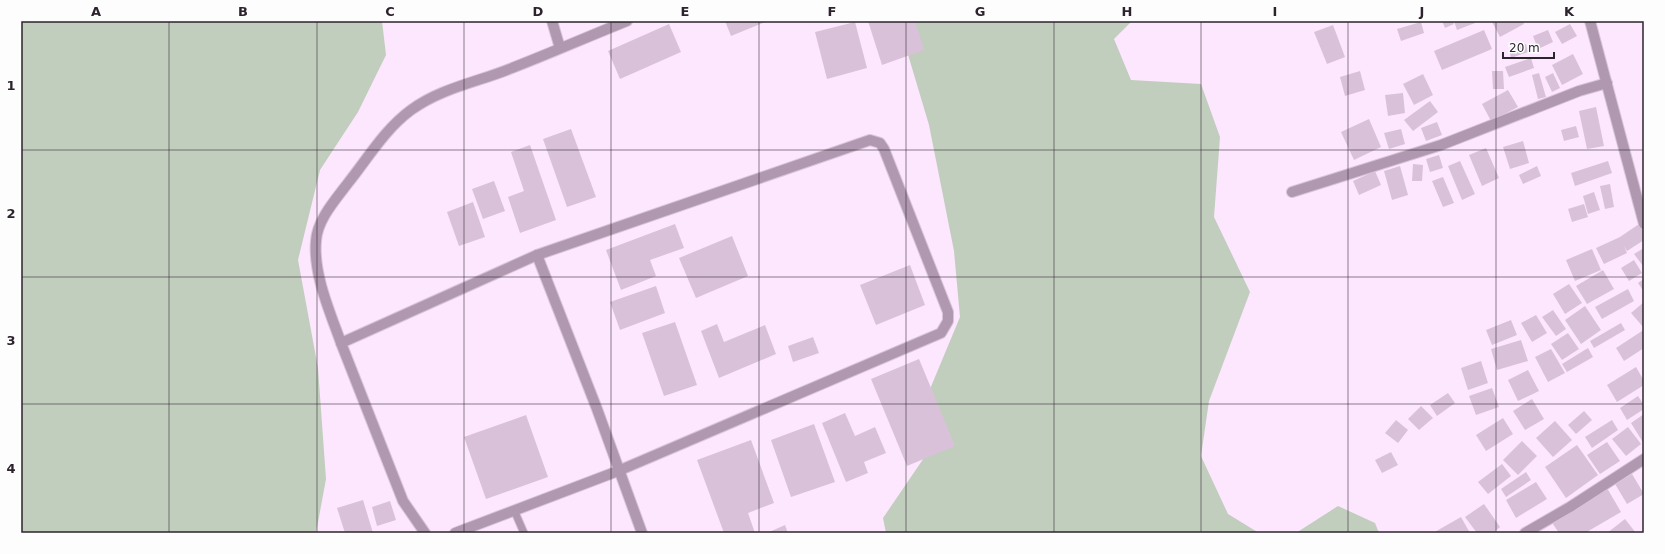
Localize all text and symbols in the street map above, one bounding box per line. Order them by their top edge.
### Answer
text: A [91,4,101,19]
text: B [238,4,248,19]
text: C [385,4,395,19]
text: D [533,4,544,19]
text: E [681,4,689,19]
text: F [828,4,836,19]
text: G [975,4,985,19]
text: H [1122,4,1132,19]
text: I [1273,4,1277,19]
text: J [1419,4,1424,19]
text: K [1564,4,1575,19]
scale bar [1503,34,1554,60]
text: 20 m [1509,41,1540,55]
text: 1 [6,78,16,93]
text: 2 [6,206,16,221]
text: 3 [6,333,16,348]
text: 4 [6,461,16,476]

